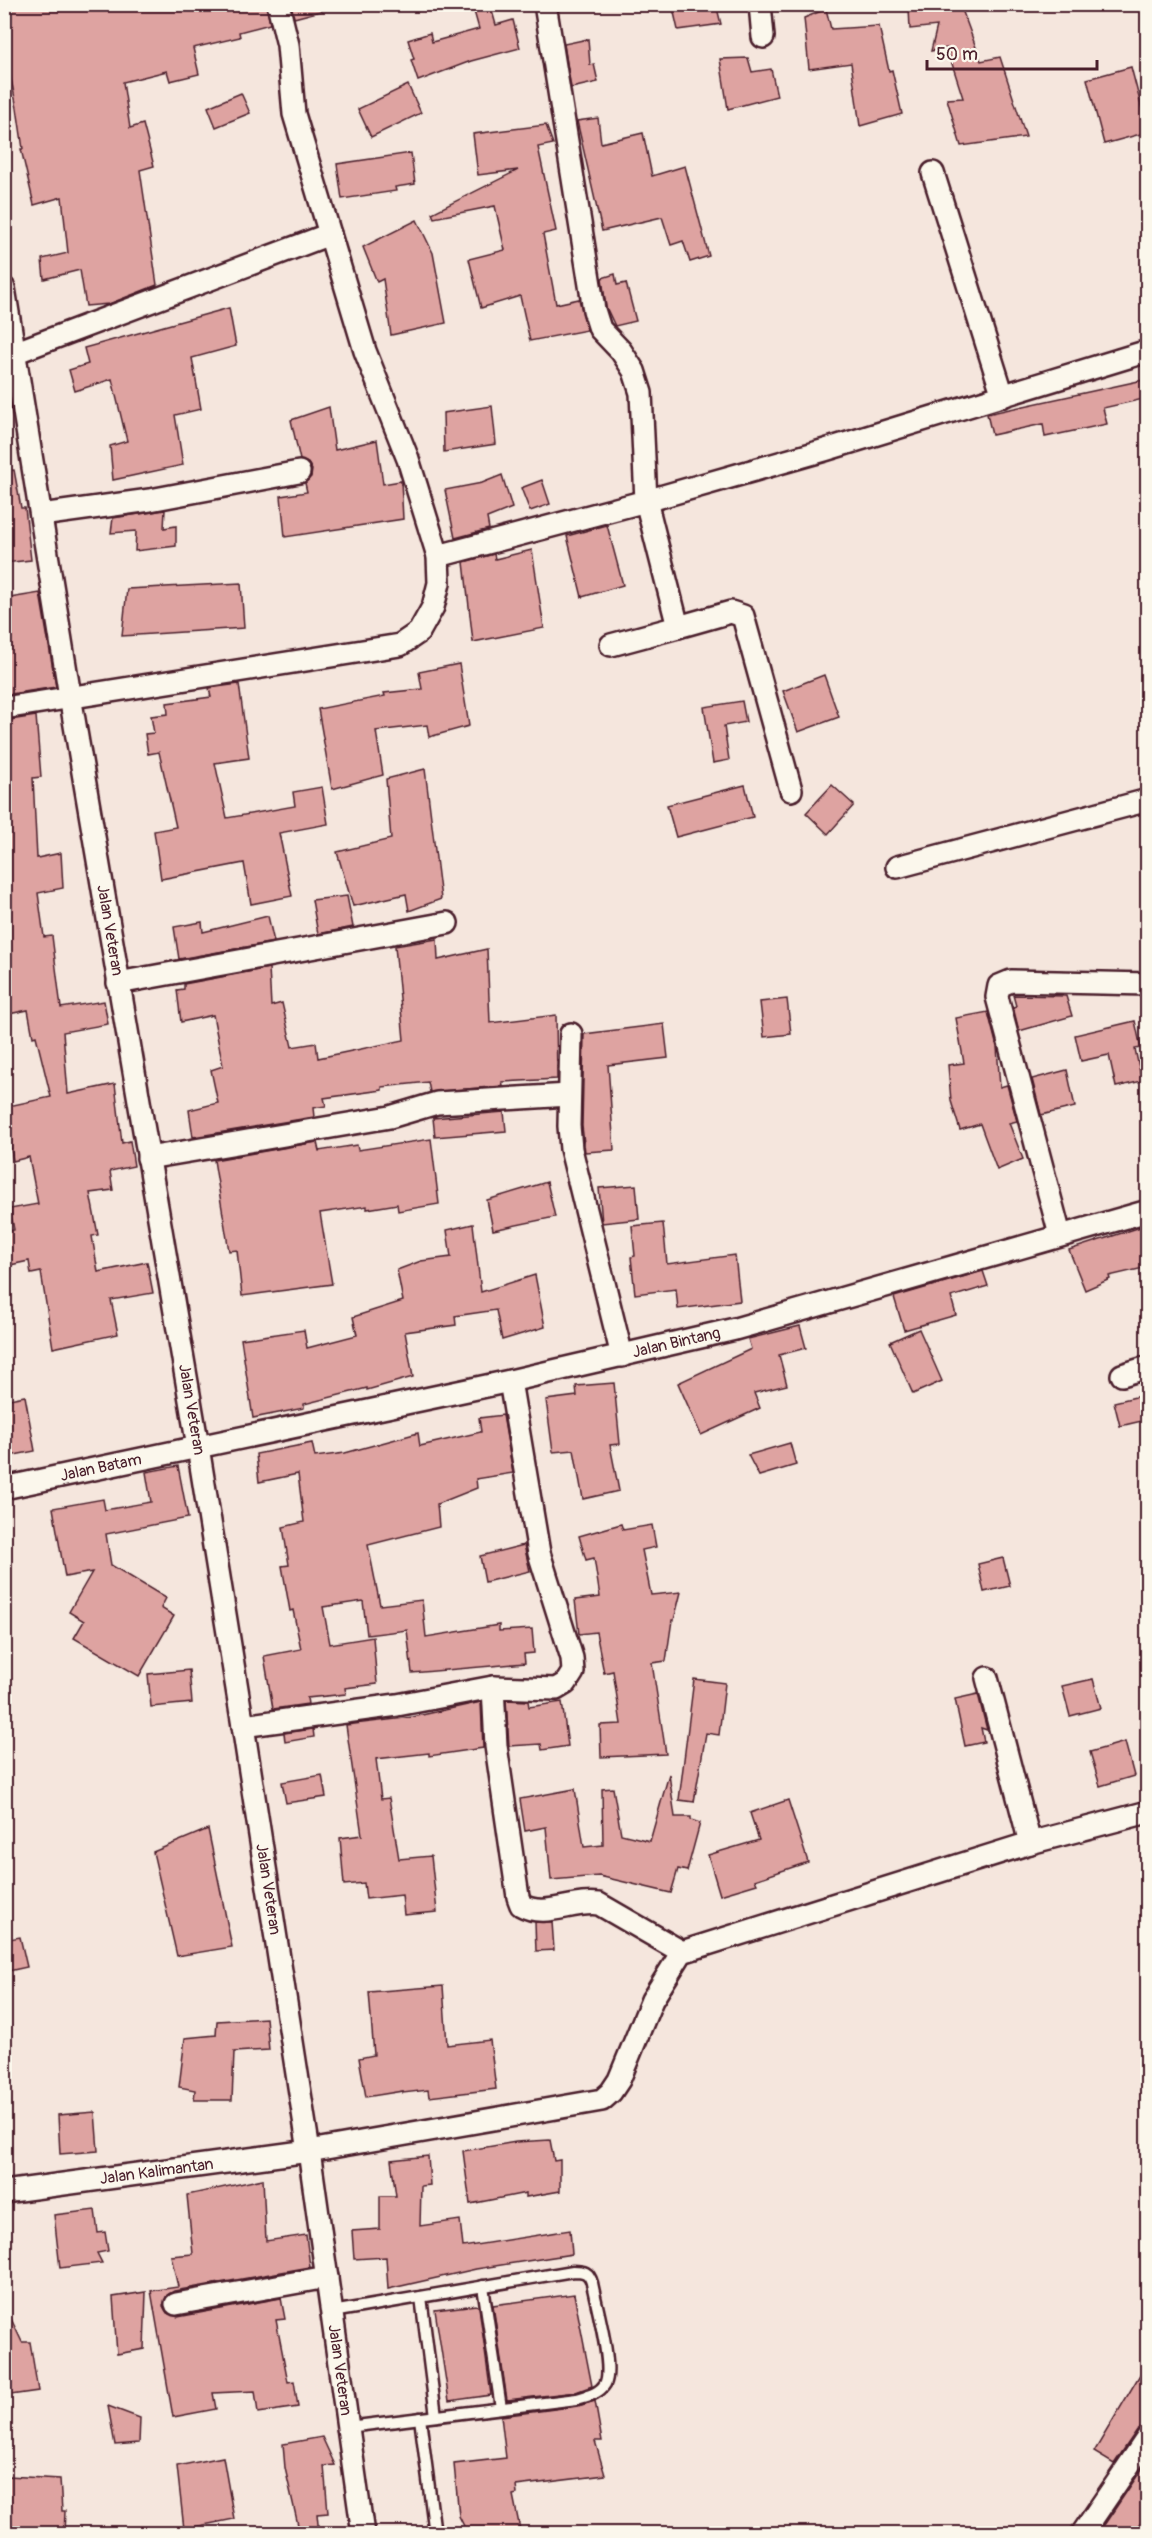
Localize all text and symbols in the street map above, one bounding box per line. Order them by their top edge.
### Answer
scale bar [927,33,1096,71]
text: 50 m [936,43,978,66]
street label: Jalan Veteran [92,883,128,977]
street label: Jalan Bintang [630,1323,722,1362]
street label: Jalan Veteran [174,1362,209,1456]
street label: Jalan Batam [58,1449,143,1486]
street label: Jalan Veteran [251,1842,285,1936]
street label: Jalan Kalimantan [99,2154,215,2189]
street label: Jalan Veteran [324,2323,356,2417]

